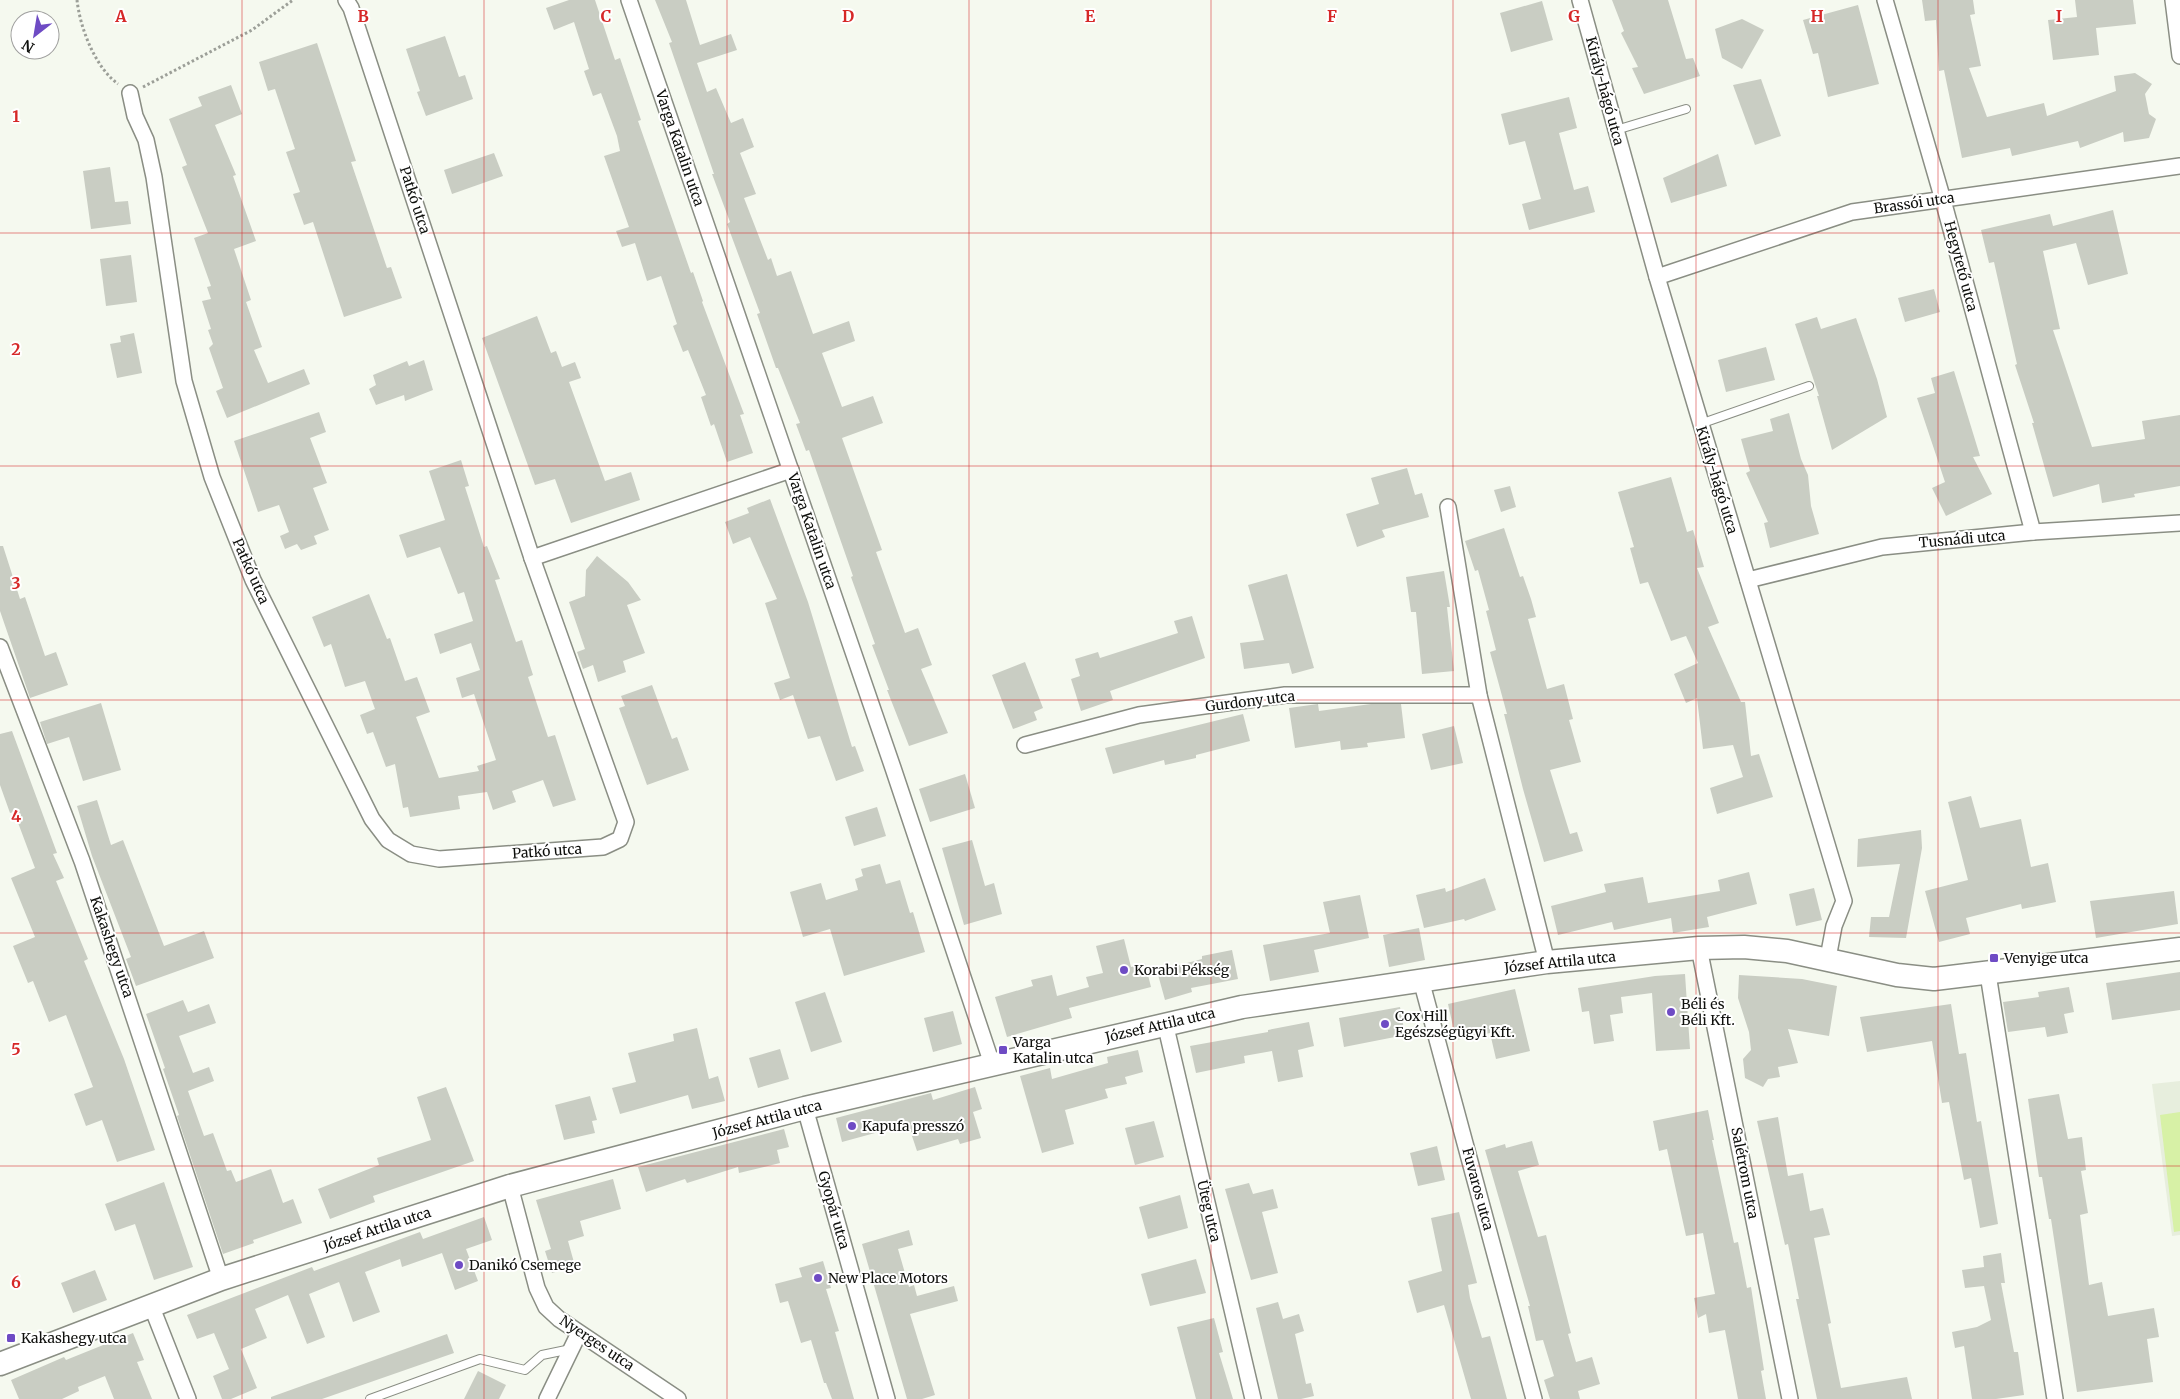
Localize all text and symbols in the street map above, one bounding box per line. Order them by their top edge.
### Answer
text: A [114,6,127,26]
text: B [357,6,369,26]
text: C [601,6,611,26]
text: D [842,6,854,26]
text: E [1085,6,1096,26]
text: F [1327,6,1337,26]
text: G [1568,6,1580,26]
text: H [1810,6,1824,26]
text: I [2056,6,2062,26]
north arrow [10,10,60,60]
street label: Király-hágó utca [1582,35,1628,148]
text: N [19,36,38,57]
street label: Varga Katalin utca [651,87,708,209]
text: 1 [12,106,20,126]
street label: Patkó utca [396,164,435,237]
street label: Brassói utca [1873,188,1956,218]
street label: Hegytető utca [1940,219,1982,314]
text: 2 [11,339,21,359]
street label: Király-hágó utca [1692,424,1742,536]
street label: Varga Katalin utca [783,470,840,592]
street label: Tusnádi utca [1918,526,2007,552]
street label: Patkó utca [229,535,274,607]
text: 3 [11,573,21,593]
street label: Gurdony utca [1204,687,1296,715]
text: 4 [11,806,21,826]
street label: Patkó utca [511,840,583,862]
street label: Kakashegy utca [86,894,138,1000]
street label: József Attila utca [1502,947,1617,977]
place label: Venyige utca [2003,949,2089,967]
marker: Venyige utca [1988,952,2000,964]
place label: Korabi Pékség [1134,961,1230,979]
marker: Korabi Pékség [1118,964,1130,976]
place label: Béli és Béli Kft. [1681,995,1735,1029]
street label: József Attila utca [1102,1004,1217,1047]
marker: Béli és Béli Kft. [1665,1006,1677,1018]
place label: Cox Hill Egészségügyi Kft. [1395,1007,1515,1041]
marker: Cox Hill Egészségügyi Kft. [1379,1018,1391,1030]
place label: Varga Katalin utca [1012,1033,1094,1067]
text: 5 [11,1039,21,1059]
marker: Varga Katalin utca [997,1044,1009,1056]
street label: József Attila utca [710,1096,824,1142]
place label: Kapufa presszó [862,1117,964,1135]
marker: Kapufa presszó [846,1120,858,1132]
street label: Salétrom utca [1727,1126,1763,1221]
street label: Fuvaros utca [1458,1146,1498,1233]
street label: Gyopár utca [814,1169,854,1252]
street label: Üteg utca [1193,1178,1225,1244]
street label: József Attila utca [320,1203,434,1255]
place label: Danikó Csemege [469,1256,581,1274]
marker: Danikó Csemege [453,1259,465,1271]
place label: New Place Motors [828,1269,948,1287]
text: 6 [11,1272,21,1292]
marker: New Place Motors [812,1272,824,1284]
street label: Nyerges utca [556,1311,638,1375]
place label: Kakashegy utca [21,1329,127,1347]
marker: Kakashegy utca [5,1332,17,1344]

